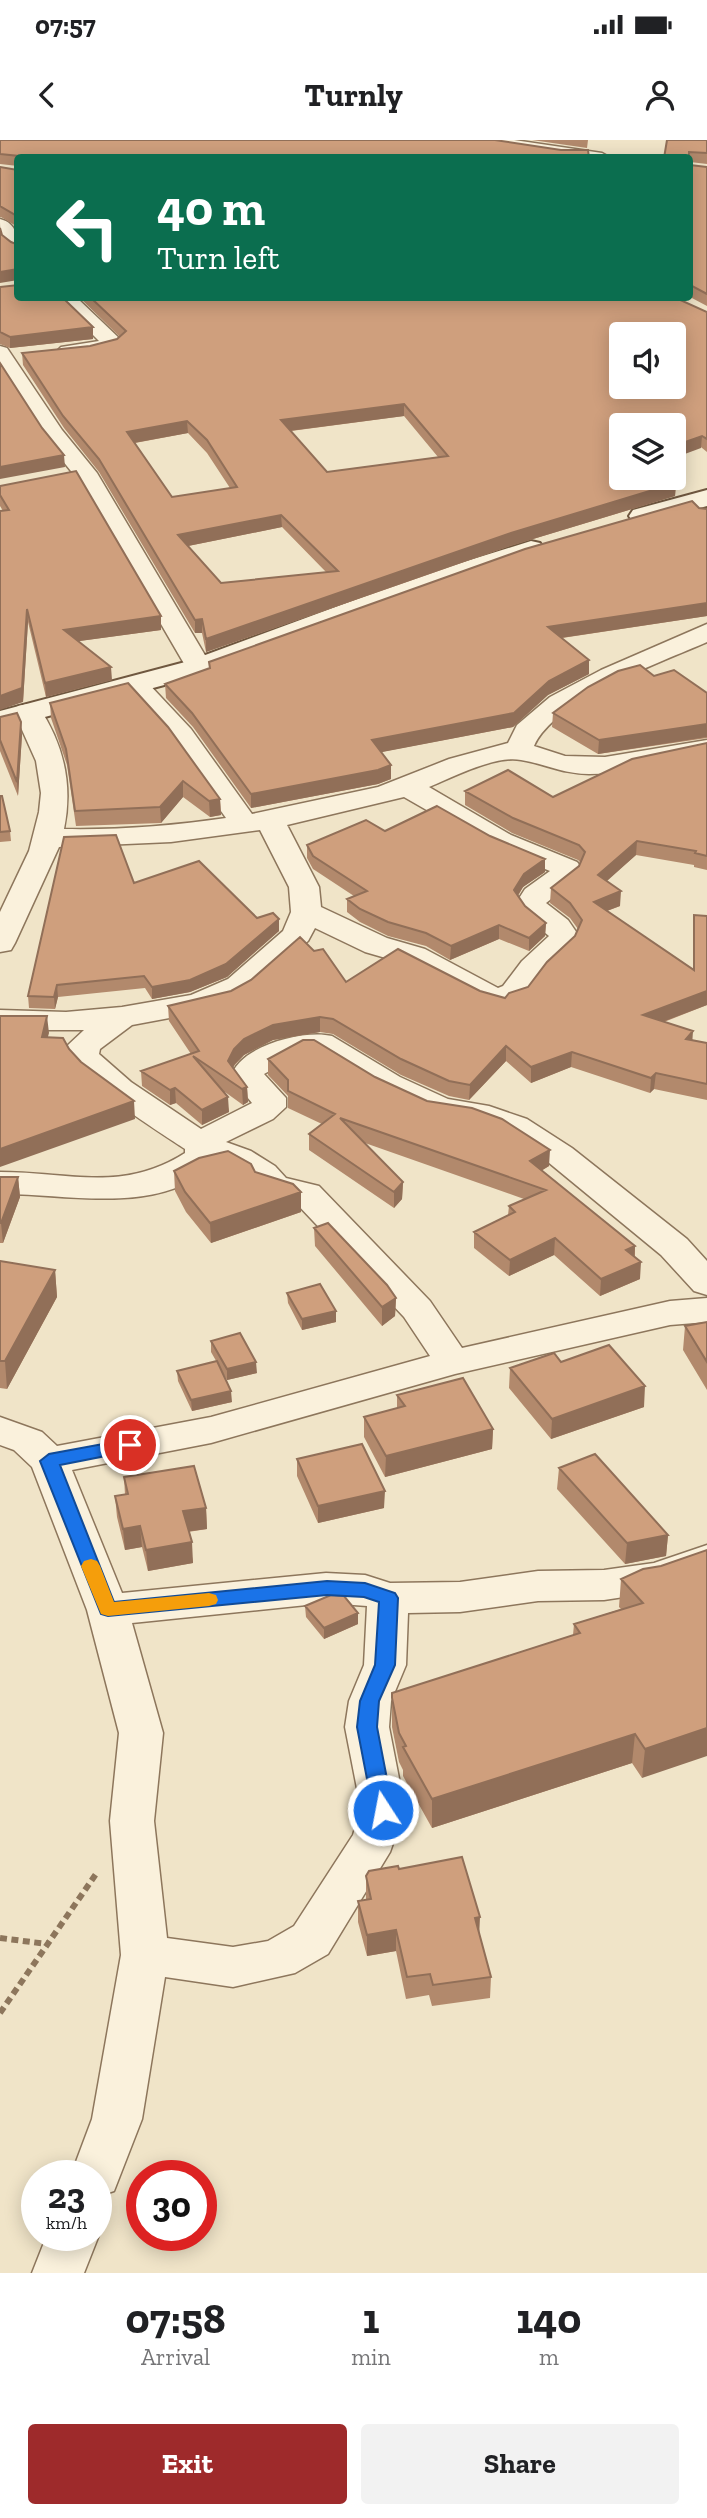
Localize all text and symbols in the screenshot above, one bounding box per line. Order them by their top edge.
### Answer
text: 07:57 [35,9,96,41]
icon: back [28,76,66,114]
text: Turnly [304,76,403,114]
icon: person [641,76,679,114]
text: 40 m [157,179,265,238]
icon: left [42,182,133,273]
text: Turn left [157,239,279,277]
map controls [609,322,686,490]
button: sound [609,322,686,399]
button: layers [609,413,686,490]
pin [100,1415,160,1475]
icon: arrive [111,1426,149,1464]
position arrow [346,1773,420,1847]
speed limit sign: 30 [126,2160,217,2251]
text: 23 [48,2175,85,2217]
text: km/h [46,2212,87,2234]
text: 07:58 [126,2293,226,2344]
text: 1 [362,2293,379,2344]
text: 140 [516,2293,581,2344]
text: Arrival [141,2343,210,2371]
text: min [351,2343,391,2371]
text: m [539,2343,559,2371]
button: Exit [28,2424,347,2504]
button: Share [361,2424,679,2504]

